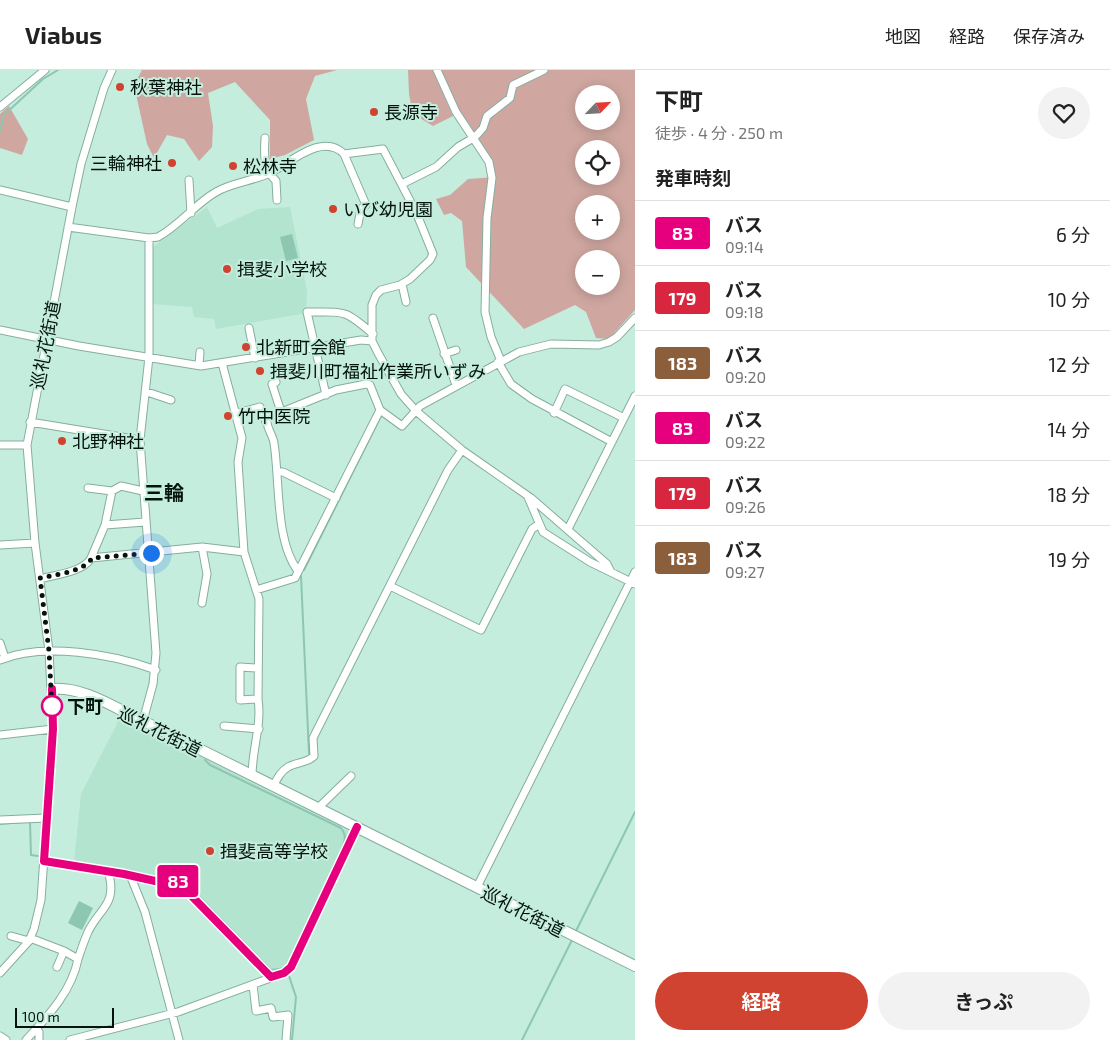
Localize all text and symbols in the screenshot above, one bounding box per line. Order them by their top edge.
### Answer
text: Viabus [25,20,102,49]
text: 地図 [885,25,921,47]
text: 経路 [949,25,985,47]
text: 保存済み [1013,25,1085,47]
place label: 秋葉神社 [130,76,202,98]
marker: 秋葉神社 [114,81,126,93]
north arrow [575,85,620,130]
map controls [575,85,620,295]
text: 下町 [655,86,703,115]
button: heart [1038,87,1090,139]
place label: 長源寺 [384,101,438,123]
marker: 長源寺 [368,106,380,118]
text: 徒歩 · 4 分 · 250 m [655,123,783,142]
button: locate [575,140,620,185]
place label: 三輪神社 [90,152,162,174]
place label: 松林寺 [243,155,297,177]
marker: 三輪神社 [166,157,178,169]
marker: 松林寺 [227,160,239,172]
text: 発車時刻 [655,166,731,189]
button: + [575,195,620,240]
place label: いび幼児園 [343,198,433,220]
marker: いび幼児園 [327,203,339,215]
text: バス [725,213,763,236]
text: 83 [672,222,693,244]
text: 6 分 [1056,223,1090,246]
text: 09:14 [725,237,764,256]
button: − [575,250,620,295]
place label: 揖斐小学校 [237,258,327,280]
marker: 揖斐小学校 [221,263,233,275]
text: バス [725,278,763,301]
text: 179 [669,287,696,309]
text: 10 分 [1048,288,1090,311]
street label: 巡礼花街道 [26,299,64,391]
text: 09:18 [725,302,764,321]
place label: 北新町会館 [256,336,346,358]
marker: 北新町会館 [240,341,252,353]
text: バス [725,343,763,366]
text: 183 [668,352,697,374]
text: 12 分 [1049,353,1090,376]
place label: 揖斐川町福祉作業所いずみ [270,360,486,382]
marker: 揖斐川町福祉作業所いずみ [254,365,266,377]
text: 09:20 [725,367,766,386]
place label: 竹中医院 [238,405,310,427]
text: バス [725,408,763,431]
marker: 竹中医院 [222,410,234,422]
text: 83 [672,417,693,439]
text: 14 分 [1048,418,1090,441]
place label: 北野神社 [72,430,144,452]
text: 09:22 [725,432,766,451]
marker: 北野神社 [56,435,68,447]
text: バス [725,473,763,496]
district label: 三輪 [144,480,184,504]
text: 179 [669,482,696,504]
text: 18 分 [1048,483,1090,506]
text: 09:26 [725,497,766,516]
text: バス [725,538,763,561]
your location [139,541,164,566]
text: 183 [668,547,697,569]
text: 19 分 [1048,548,1090,571]
text: 09:27 [725,562,765,581]
marker: 下町 [41,695,63,717]
place label: 下町 [67,695,103,717]
street label: 巡礼花街道 [115,701,205,761]
place label: 揖斐高等学校 [220,840,328,862]
marker: 揖斐高等学校 [204,845,216,857]
line badge: 83 [156,865,200,897]
text: 83 [167,870,189,892]
street label: 巡礼花街道 [478,881,568,941]
button: 経路 [655,972,868,1030]
button: きっぷ [878,972,1090,1030]
scale bar [15,1005,114,1028]
text: 100 m [22,1008,60,1025]

